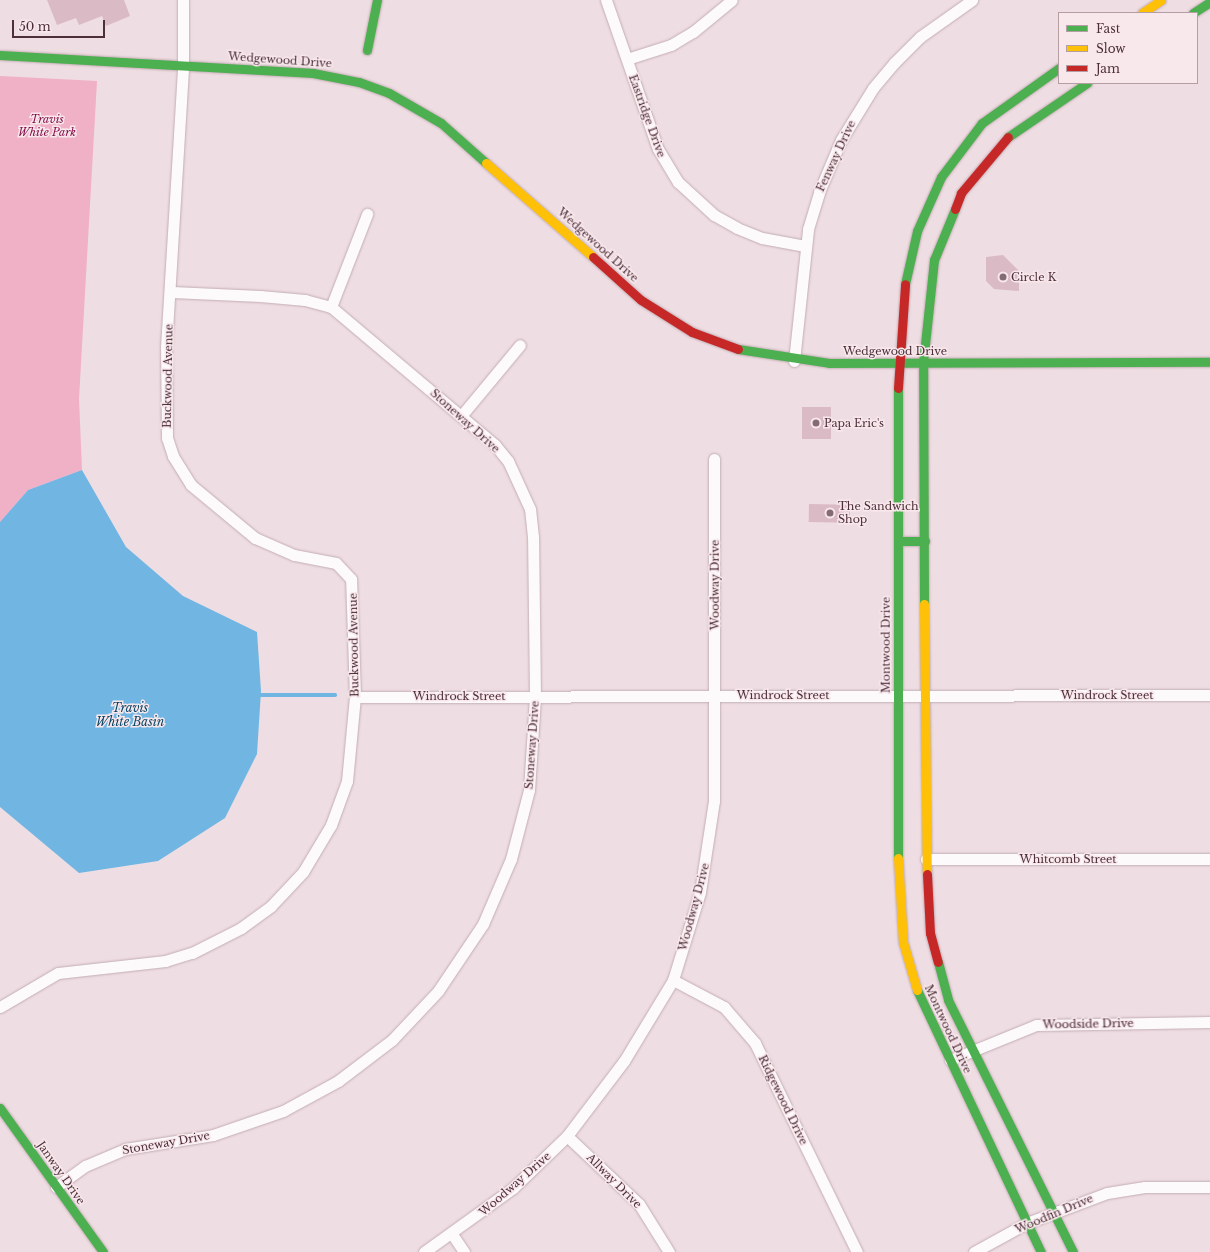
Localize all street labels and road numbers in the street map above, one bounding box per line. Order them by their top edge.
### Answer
street label: Wedgewood Drive [228,50,332,70]
street label: Eastridge Drive [626,73,668,159]
street label: Fenway Drive [814,118,858,194]
street label: Wedgewood Drive [555,205,641,285]
street label: Buckwood Avenue [160,324,176,428]
street label: Wedgewood Drive [843,344,947,358]
street label: Stoneway Drive [428,386,502,456]
street label: Woodway Drive [708,540,722,630]
street label: Buckwood Avenue [346,593,362,697]
street label: Montwood Drive [879,597,893,693]
street label: Windrock Street [737,688,829,702]
street label: Windrock Street [1061,688,1153,702]
street label: Windrock Street [413,689,505,703]
street label: Stoneway Drive [522,700,542,790]
street label: Whitcomb Street [1020,852,1116,866]
street label: Woodway Drive [676,862,712,952]
street label: Montwood Drive [922,983,974,1075]
street label: Woodside Drive [1042,1017,1134,1031]
street label: Ridgewood Drive [756,1053,810,1147]
street label: Stoneway Drive [121,1129,211,1157]
street label: Janway Drive [34,1139,88,1207]
street label: Woodway Drive [476,1149,554,1219]
street label: Allway Drive [584,1151,644,1211]
street label: Woodfin Drive [1013,1192,1095,1236]

